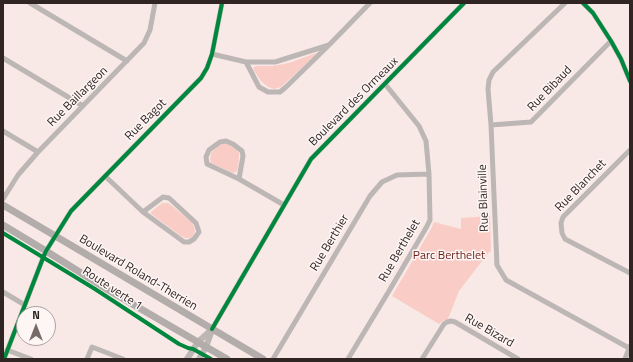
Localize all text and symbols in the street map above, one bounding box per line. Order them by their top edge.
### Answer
street label: Boulevard des Ormeaux [306,54,402,150]
street label: Rue Bibaud [525,63,575,115]
street label: Rue Baillargeon [45,64,111,130]
street label: Rue Bagot [122,96,170,144]
street label: Rue Blanchet [553,157,609,215]
street label: Rue Blainville [476,164,492,232]
street label: Rue Berthier [307,212,353,274]
street label: Rue Berthelet [376,217,424,285]
street label: Boulevard Roland-Therrien [76,232,200,314]
park label: Parc Berthelet [413,249,485,263]
street label: Route verte 1 [79,264,145,314]
north arrow [16,306,56,346]
text: N [32,307,40,323]
street label: Rue Bizard [462,311,516,351]

